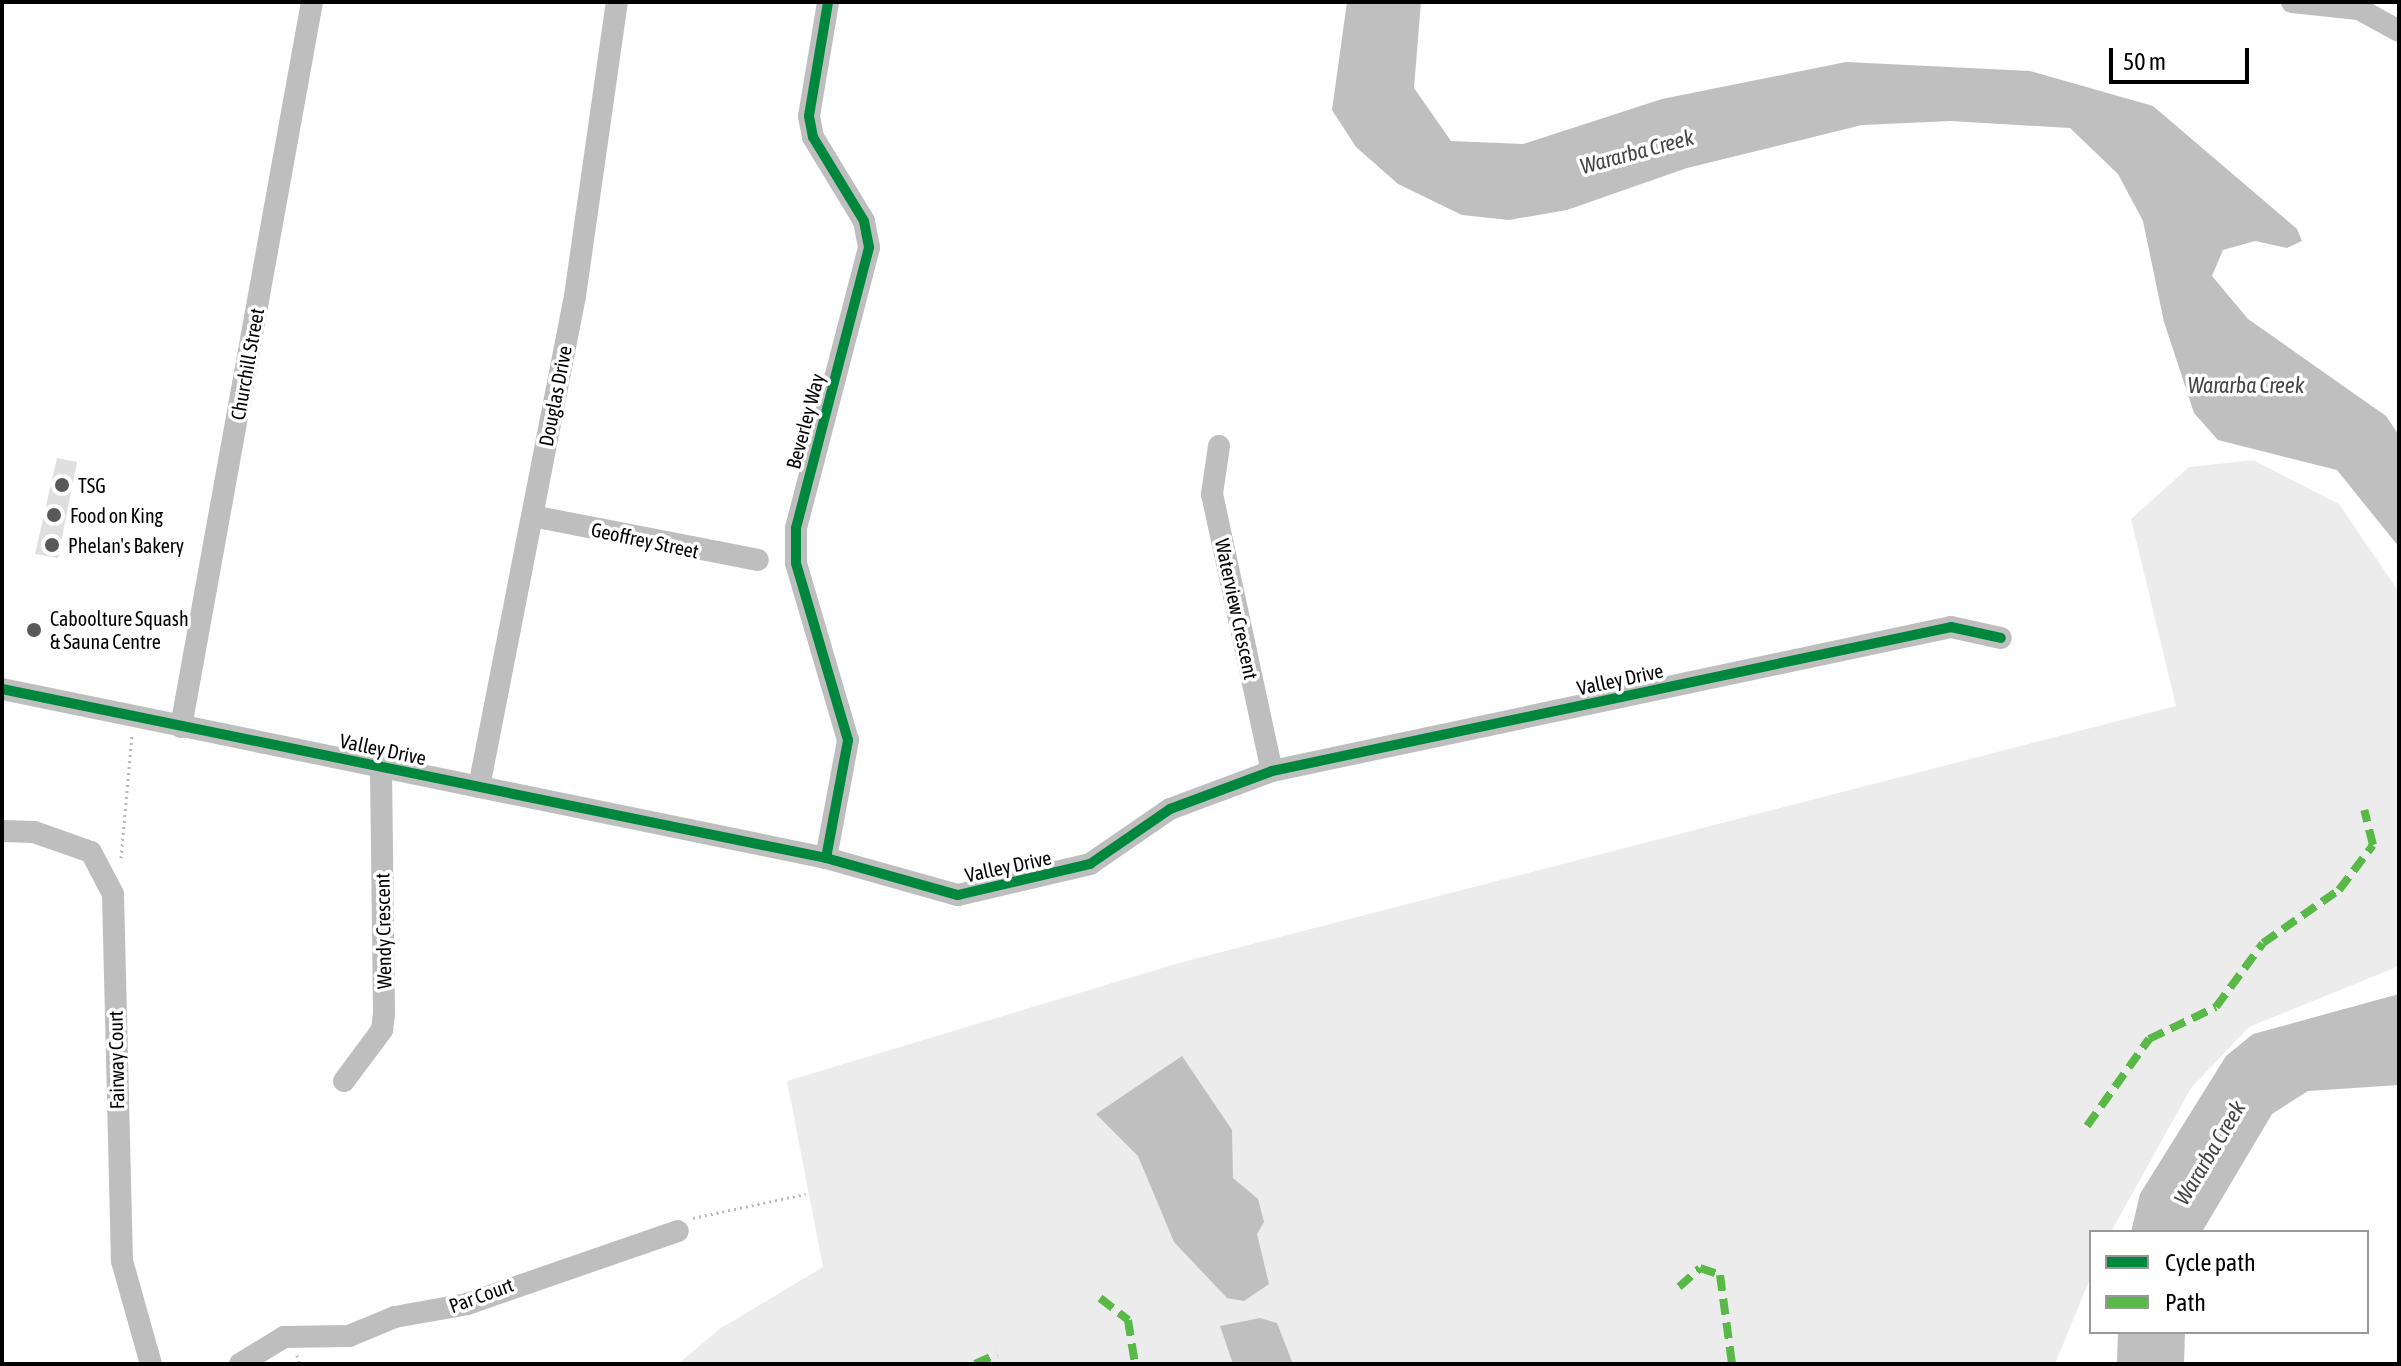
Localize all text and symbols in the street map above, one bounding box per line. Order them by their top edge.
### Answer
scale bar [2113,32,2253,82]
text: 50 m [2123,48,2166,75]
water label: Wararba Creek [1577,124,1697,180]
street label: Churchill Street [225,306,269,422]
street label: Douglas Drive [533,344,577,448]
street label: Beverley Way [781,371,829,471]
water label: Wararba Creek [2188,373,2304,399]
place label: TSG [78,473,106,497]
marker: TSG [53,476,71,494]
place label: Food on King [70,503,163,527]
marker: Food on King [45,506,63,524]
street label: Geoffrey Street [589,517,701,563]
place label: Phelan's Bakery [68,533,184,557]
marker: Phelan's Bakery [43,536,61,554]
street label: Waterview Crescent [1210,537,1264,681]
place label: Caboolture Squash & Sauna Centre [50,606,189,653]
marker: Caboolture Squash & Sauna Centre [25,621,43,639]
street label: Valley Drive [1575,658,1665,700]
street label: Valley Drive [338,728,428,770]
street label: Valley Drive [963,845,1053,887]
street label: Wendy Crescent [370,873,396,989]
street label: Fairway Court [103,1010,129,1110]
water label: Wararba Creek [2169,1096,2251,1210]
legend [2089,1230,2369,1334]
text: Cycle path [2165,1249,2256,1276]
street label: Par Court [445,1272,517,1318]
text: Path [2165,1289,2206,1316]

